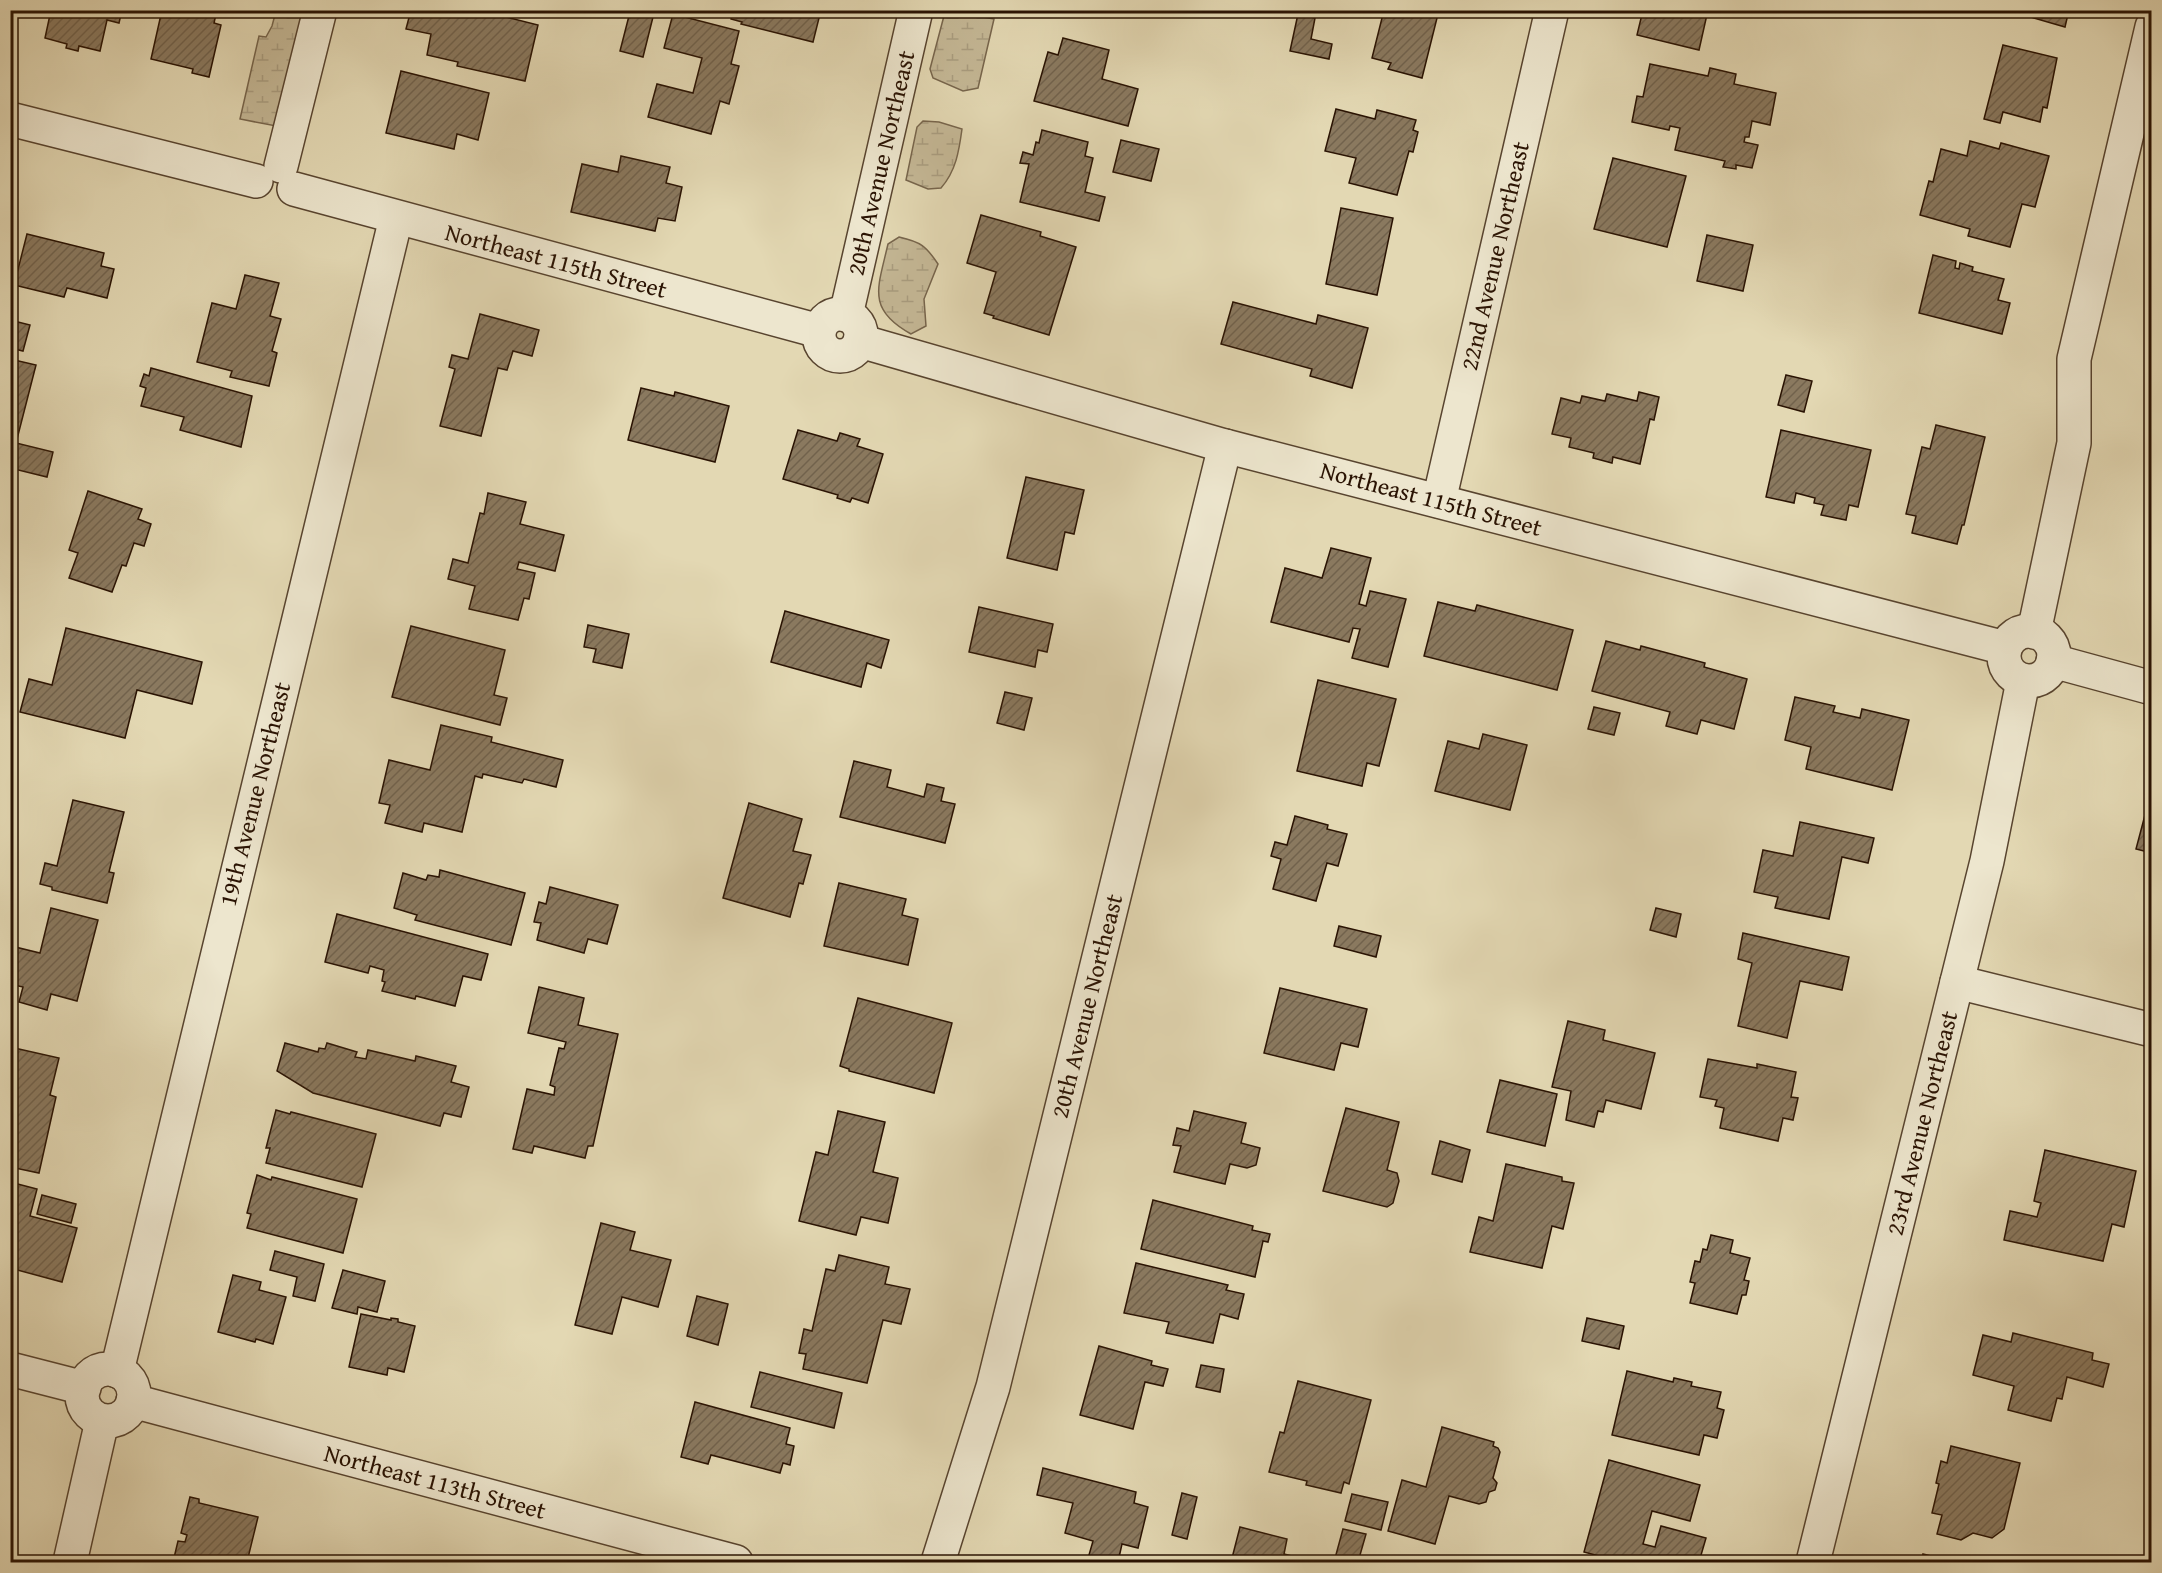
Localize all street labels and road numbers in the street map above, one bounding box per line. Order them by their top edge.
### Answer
street label: 20th Avenue Northeast [838,47,924,279]
street label: 22nd Avenue Northeast [1451,137,1538,374]
street label: Northeast 115th Street [441,214,671,307]
street label: Northeast 115th Street [1316,452,1546,545]
street label: 19th Avenue Northeast [210,678,299,910]
street label: 20th Avenue Northeast [1042,890,1131,1122]
street label: 23rd Avenue Northeast [1877,1006,1966,1239]
street label: Northeast 113th Street [320,1435,550,1528]

